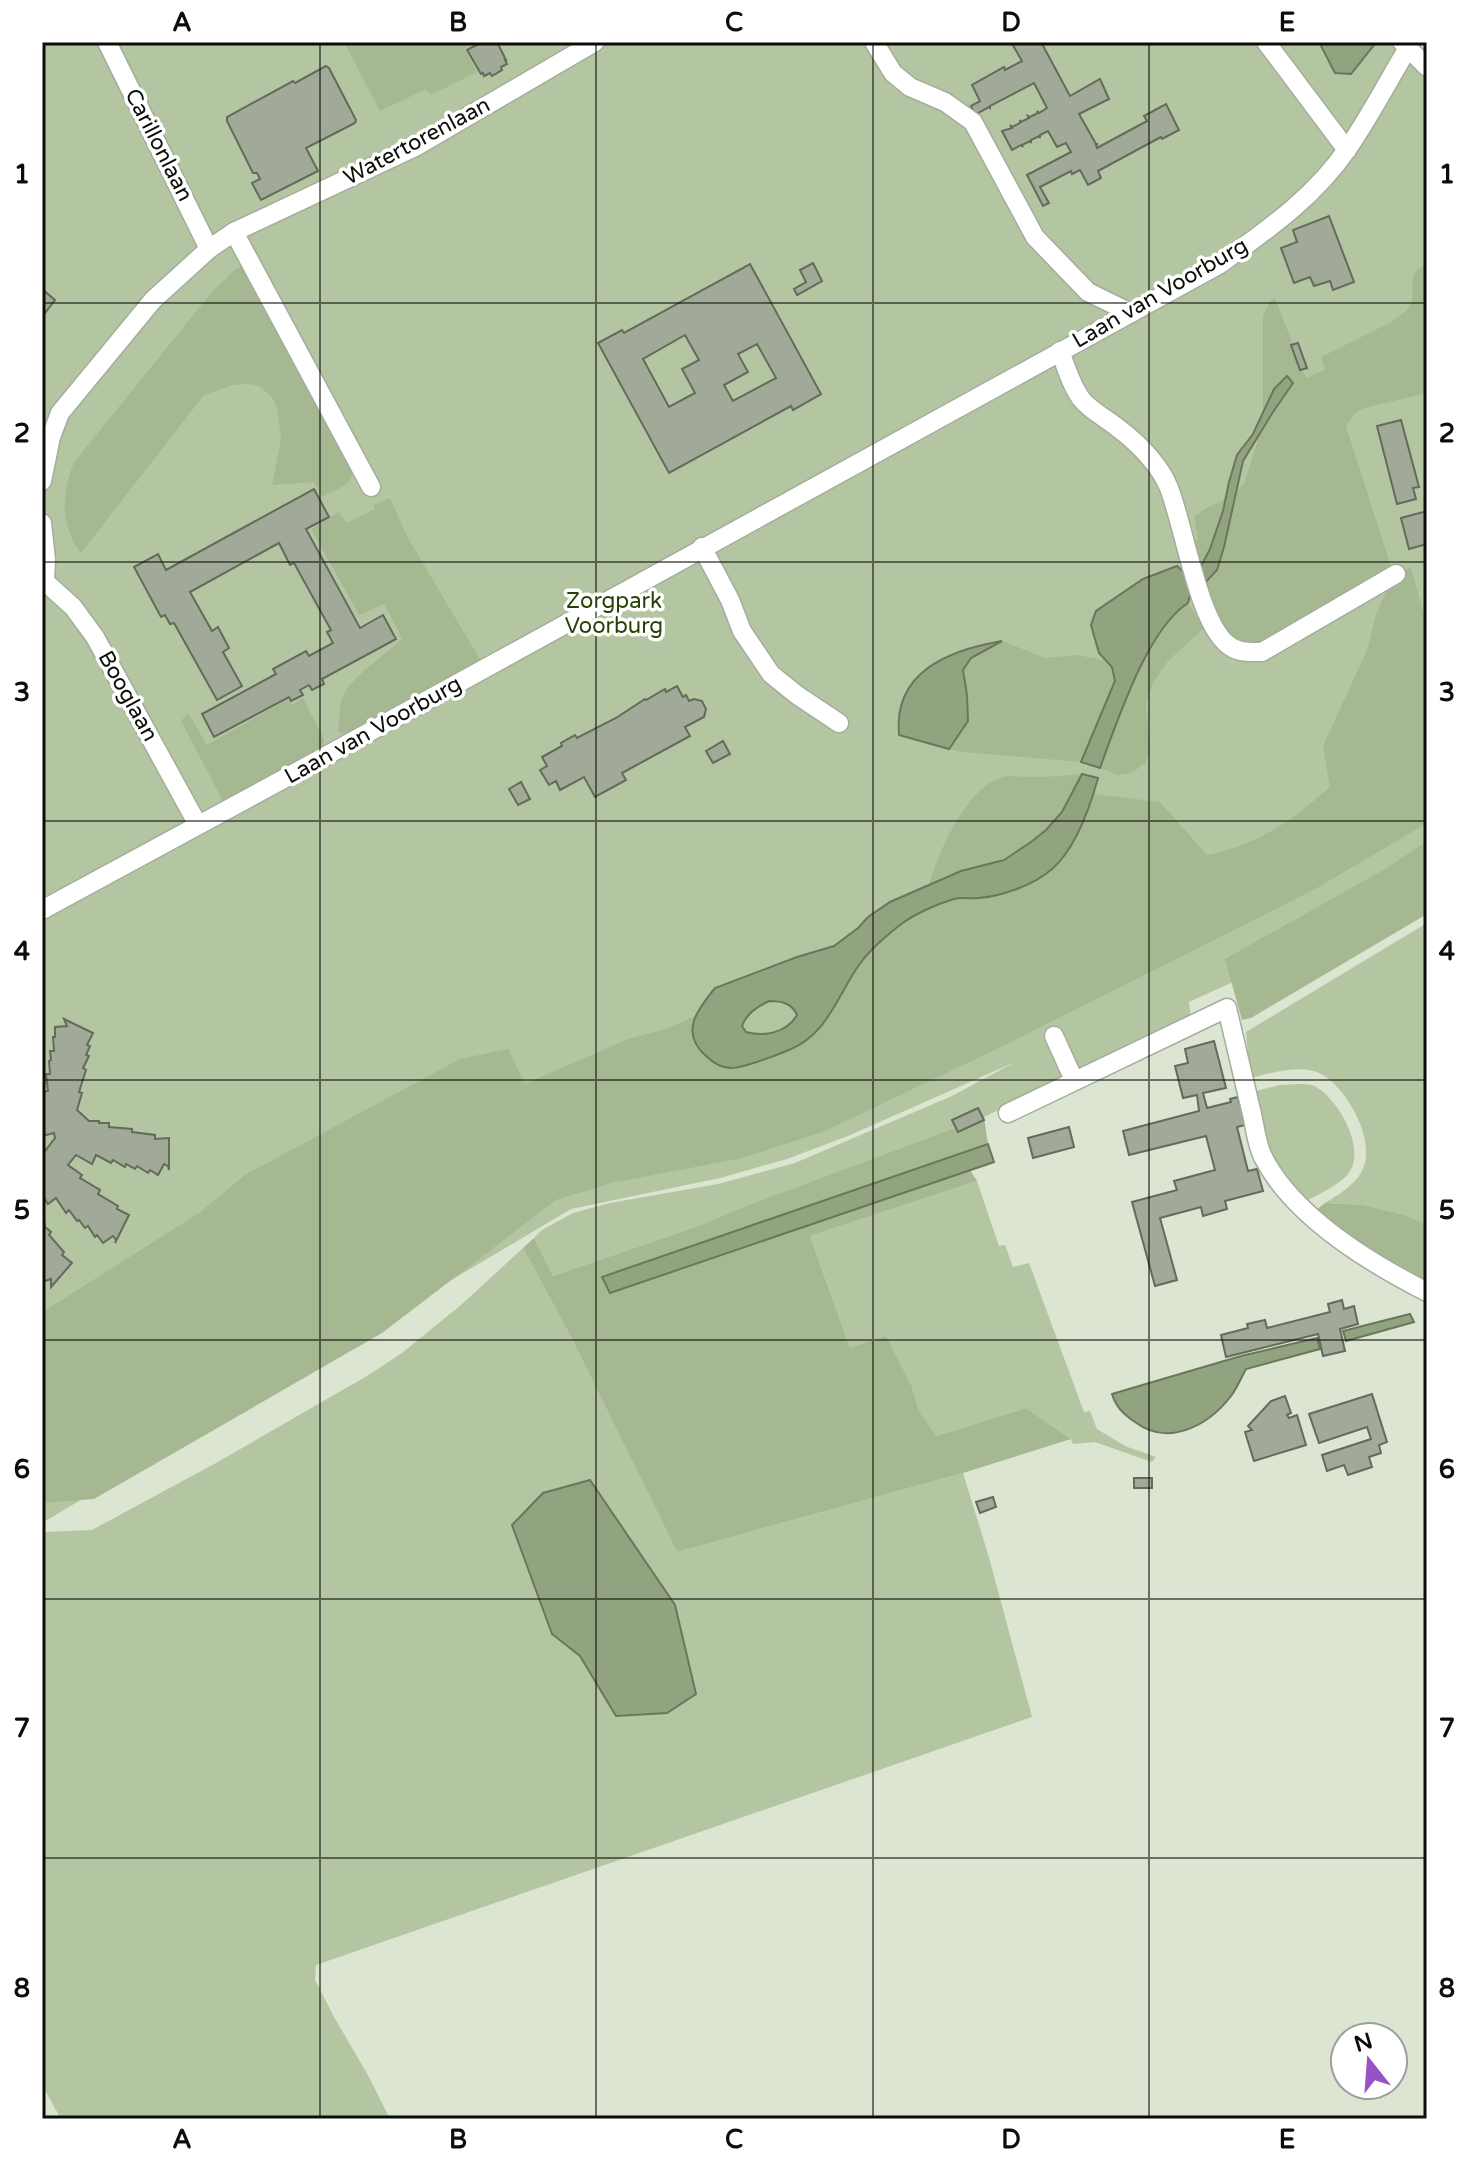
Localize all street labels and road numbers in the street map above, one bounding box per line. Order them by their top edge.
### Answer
street label: Carillonlaan [120,84,198,206]
street label: Watertorenlaan [339,92,495,190]
street label: Laan van Voorburg [1068,232,1252,354]
street label: Booglaan [93,646,163,746]
street label: Laan van Voorburg [280,671,466,789]

